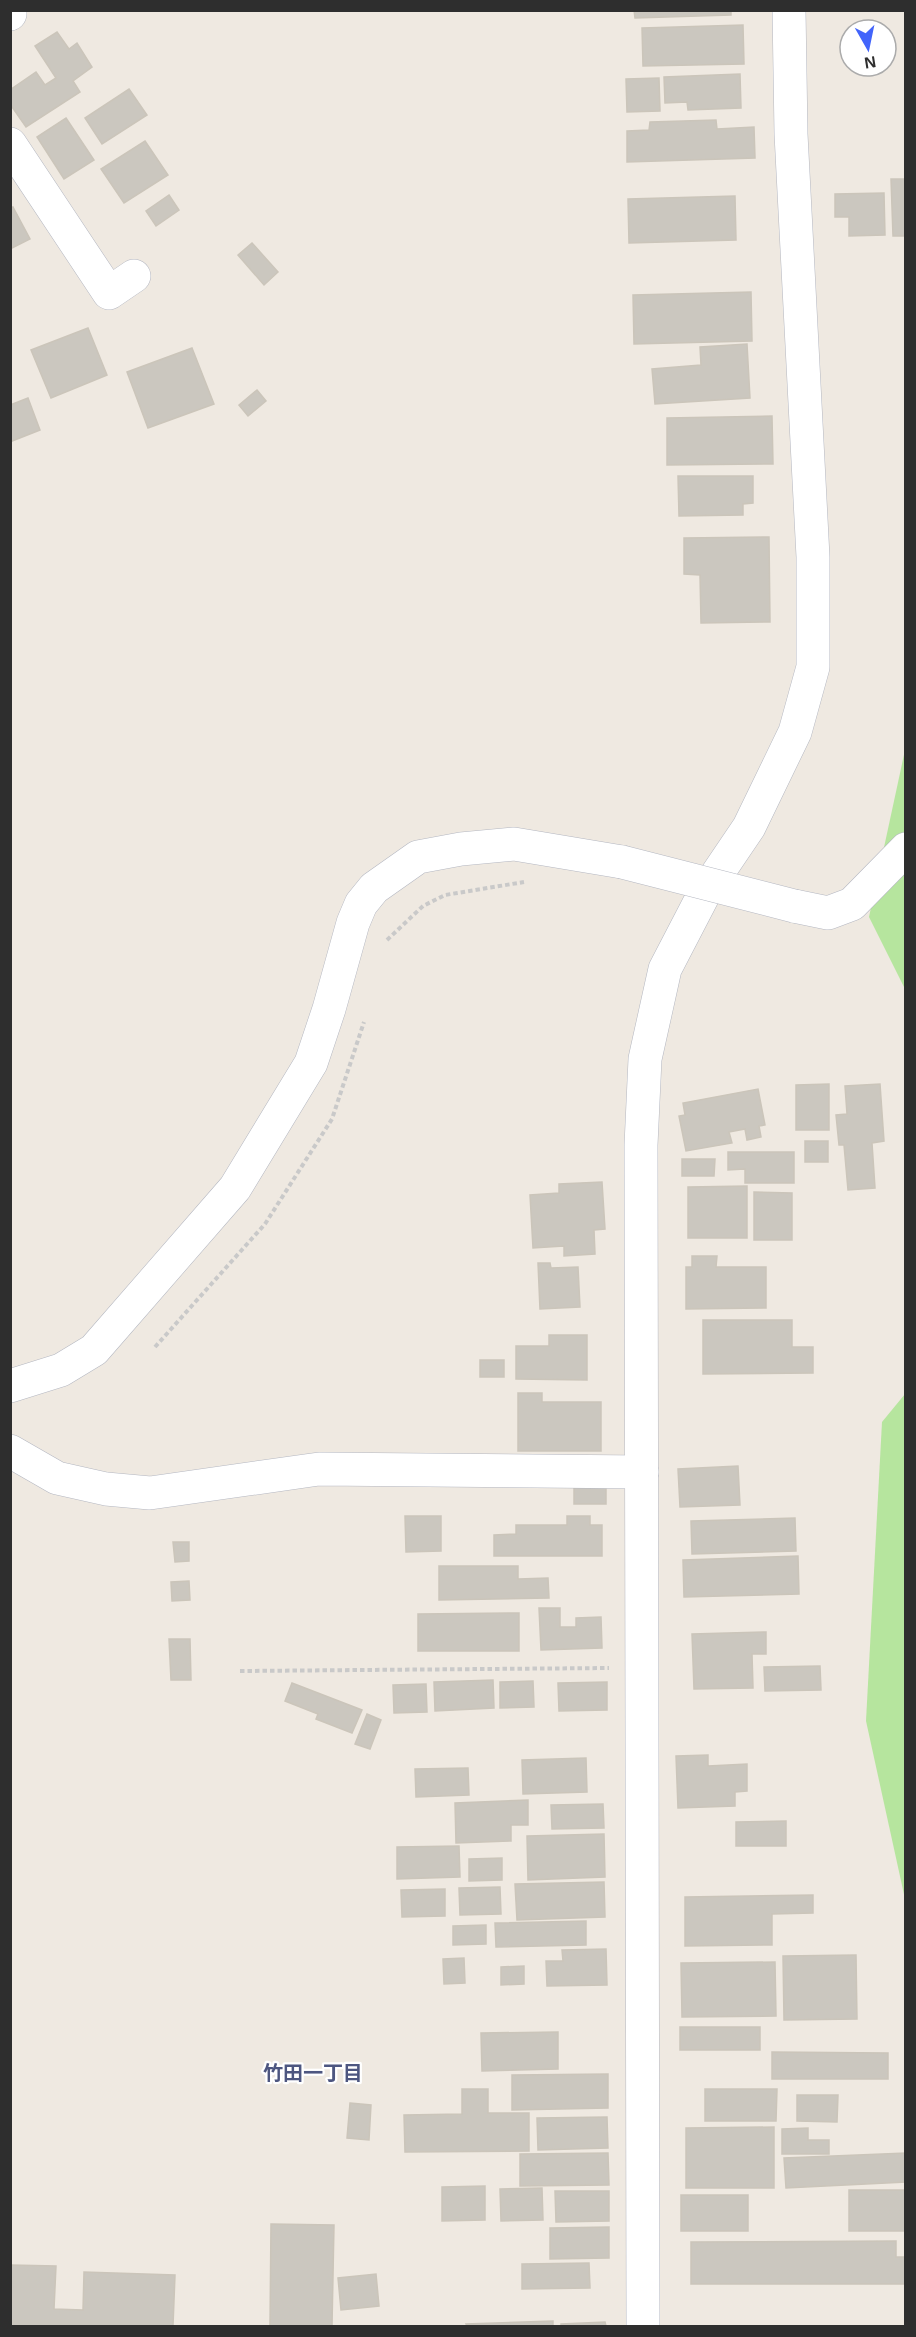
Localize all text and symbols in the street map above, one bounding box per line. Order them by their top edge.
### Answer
north arrow [838,18,898,78]
text: N [863,53,877,72]
district label: 竹田一丁目 [263,2062,363,2084]

